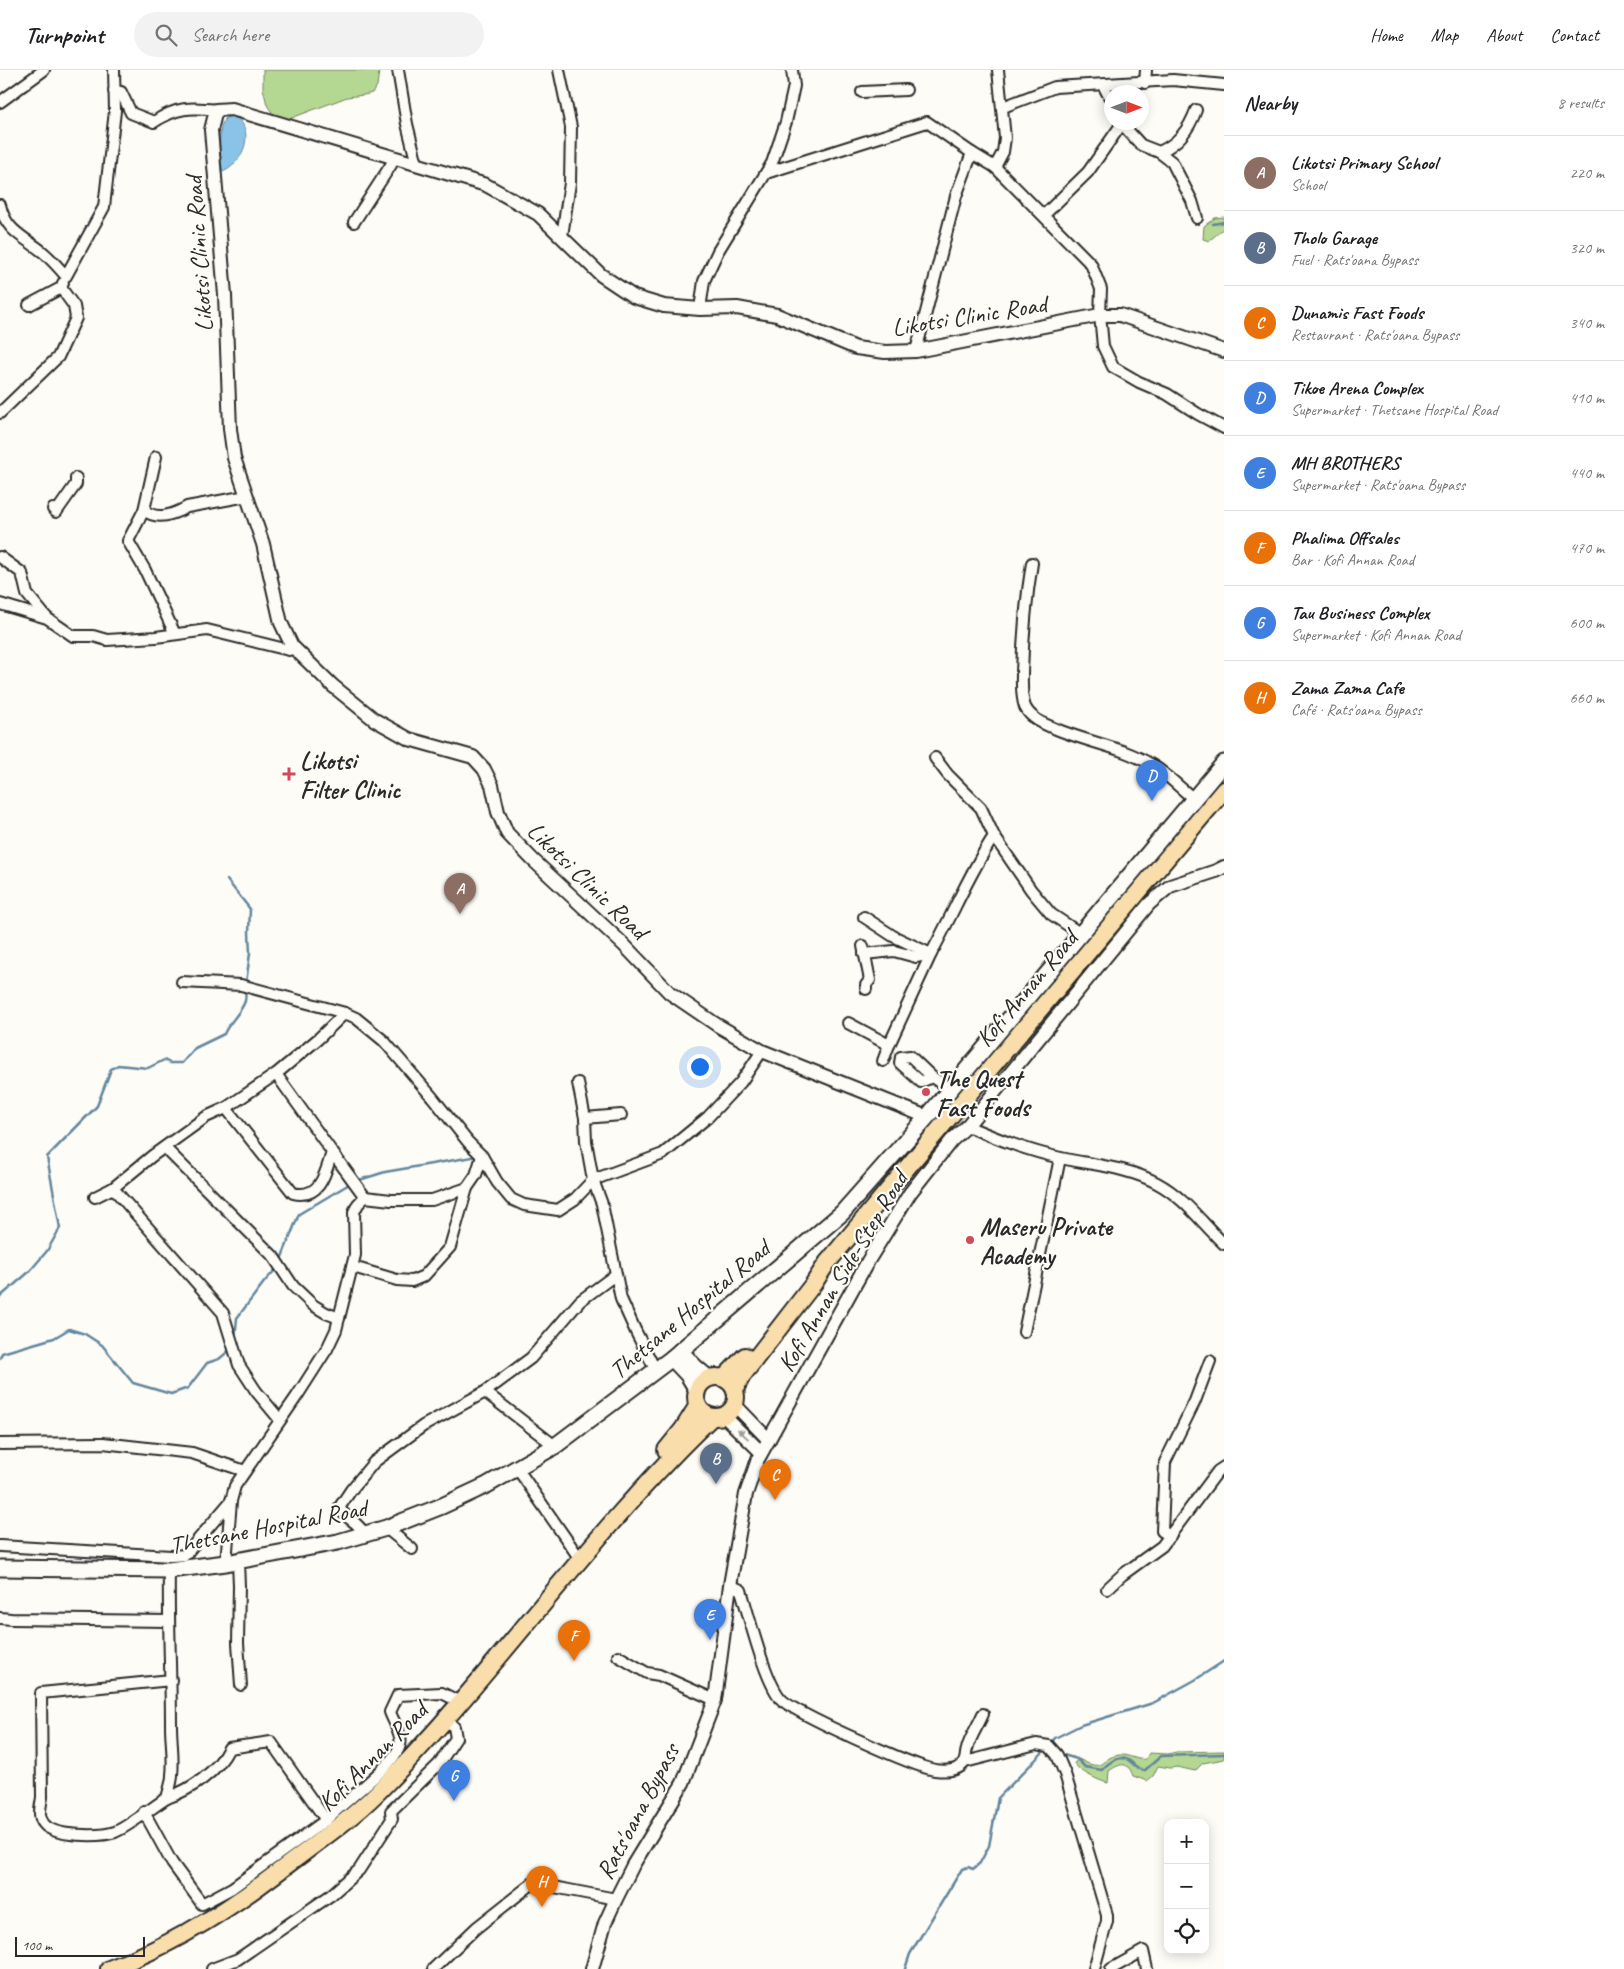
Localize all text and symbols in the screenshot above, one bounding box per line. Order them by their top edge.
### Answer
search box [134,12,484,57]
text: Turnpoint [25,20,104,50]
icon: search [152,21,180,49]
text: Search here [192,23,269,47]
text: Home [1370,24,1403,46]
text: Map [1431,24,1458,46]
text: About [1486,24,1522,46]
text: Contact [1550,24,1599,46]
north arrow [1104,85,1149,130]
text: Nearby [1244,90,1297,116]
text: 8 results [1557,93,1604,113]
text: Likotsi Primary School [1291,151,1437,175]
text: A [1256,163,1264,183]
text: 220 m [1570,163,1604,183]
street label: Likotsi Clinic Road [177,171,220,333]
text: School [1291,175,1325,195]
text: Tholo Garage [1291,226,1377,250]
text: B [1256,238,1264,258]
text: 320 m [1570,238,1604,258]
text: Fuel · Rats'oana Bypass [1291,250,1418,270]
street label: Likotsi Clinic Road [890,287,1053,344]
text: Dunamis Fast Foods [1291,301,1423,325]
text: C [1256,313,1264,333]
text: 340 m [1570,313,1604,333]
text: Restaurant · Rats'oana Bypass [1291,325,1459,345]
text: Tikoe Arena Complex [1291,376,1423,400]
text: D [1255,388,1265,408]
text: 410 m [1570,388,1604,408]
text: Supermarket · Thetsane Hospital Road [1291,400,1498,420]
text: MH BROTHERS [1291,451,1399,475]
text: E [1256,463,1264,483]
text: 440 m [1570,463,1604,483]
text: Supermarket · Rats'oana Bypass [1291,475,1465,495]
text: Phalima Offsales [1291,526,1399,550]
text: F [1256,538,1264,558]
text: 470 m [1570,538,1604,558]
text: Bar · Kofi Annan Road [1291,550,1414,570]
text: Tau Business Complex [1291,601,1429,625]
text: G [1256,613,1264,633]
text: 600 m [1570,613,1604,633]
text: Supermarket · Kofi Annan Road [1291,625,1461,645]
text: Zama Zama Cafe [1291,676,1404,700]
text: H [1255,688,1265,708]
text: 660 m [1570,688,1604,708]
text: Café · Rats'oana Bypass [1291,700,1422,720]
place label: Likotsi Filter Clinic [300,745,402,806]
pin: D [1136,760,1168,801]
marker: Likotsi Filter Clinic [282,767,296,781]
street label: Likotsi Clinic Road [520,815,658,949]
pin: A [444,873,476,914]
street label: Kofi Annan Road [969,921,1087,1053]
your location [687,1054,713,1080]
place label: The Quest Fast Foods [936,1063,1032,1124]
marker: The Quest Fast Foods [920,1086,932,1098]
street label: Kofi Annan Side-Step Road [770,1163,917,1378]
place label: Maseru Private Academy [980,1211,1113,1272]
street label: Thetsane Hospital Road [603,1231,779,1386]
marker: Maseru Private Academy [964,1234,976,1246]
one-way arrow [737,1428,749,1440]
pin: B [700,1443,732,1484]
pin: C [759,1459,791,1500]
street label: Thetsane Hospital Road [167,1492,373,1562]
pin: E [694,1599,726,1640]
pin: F [558,1620,590,1661]
street label: Kofi Annan Road [311,1692,437,1818]
street label: Rats'oana Bypass [589,1736,688,1885]
pin: G [438,1760,470,1801]
map controls [1164,1819,1209,1954]
button: + [1164,1819,1209,1864]
button: − [1164,1864,1209,1909]
pin: H [526,1866,558,1907]
button: locate [1164,1909,1209,1954]
scale bar [15,1934,145,1957]
text: 100 m [22,1937,52,1954]

